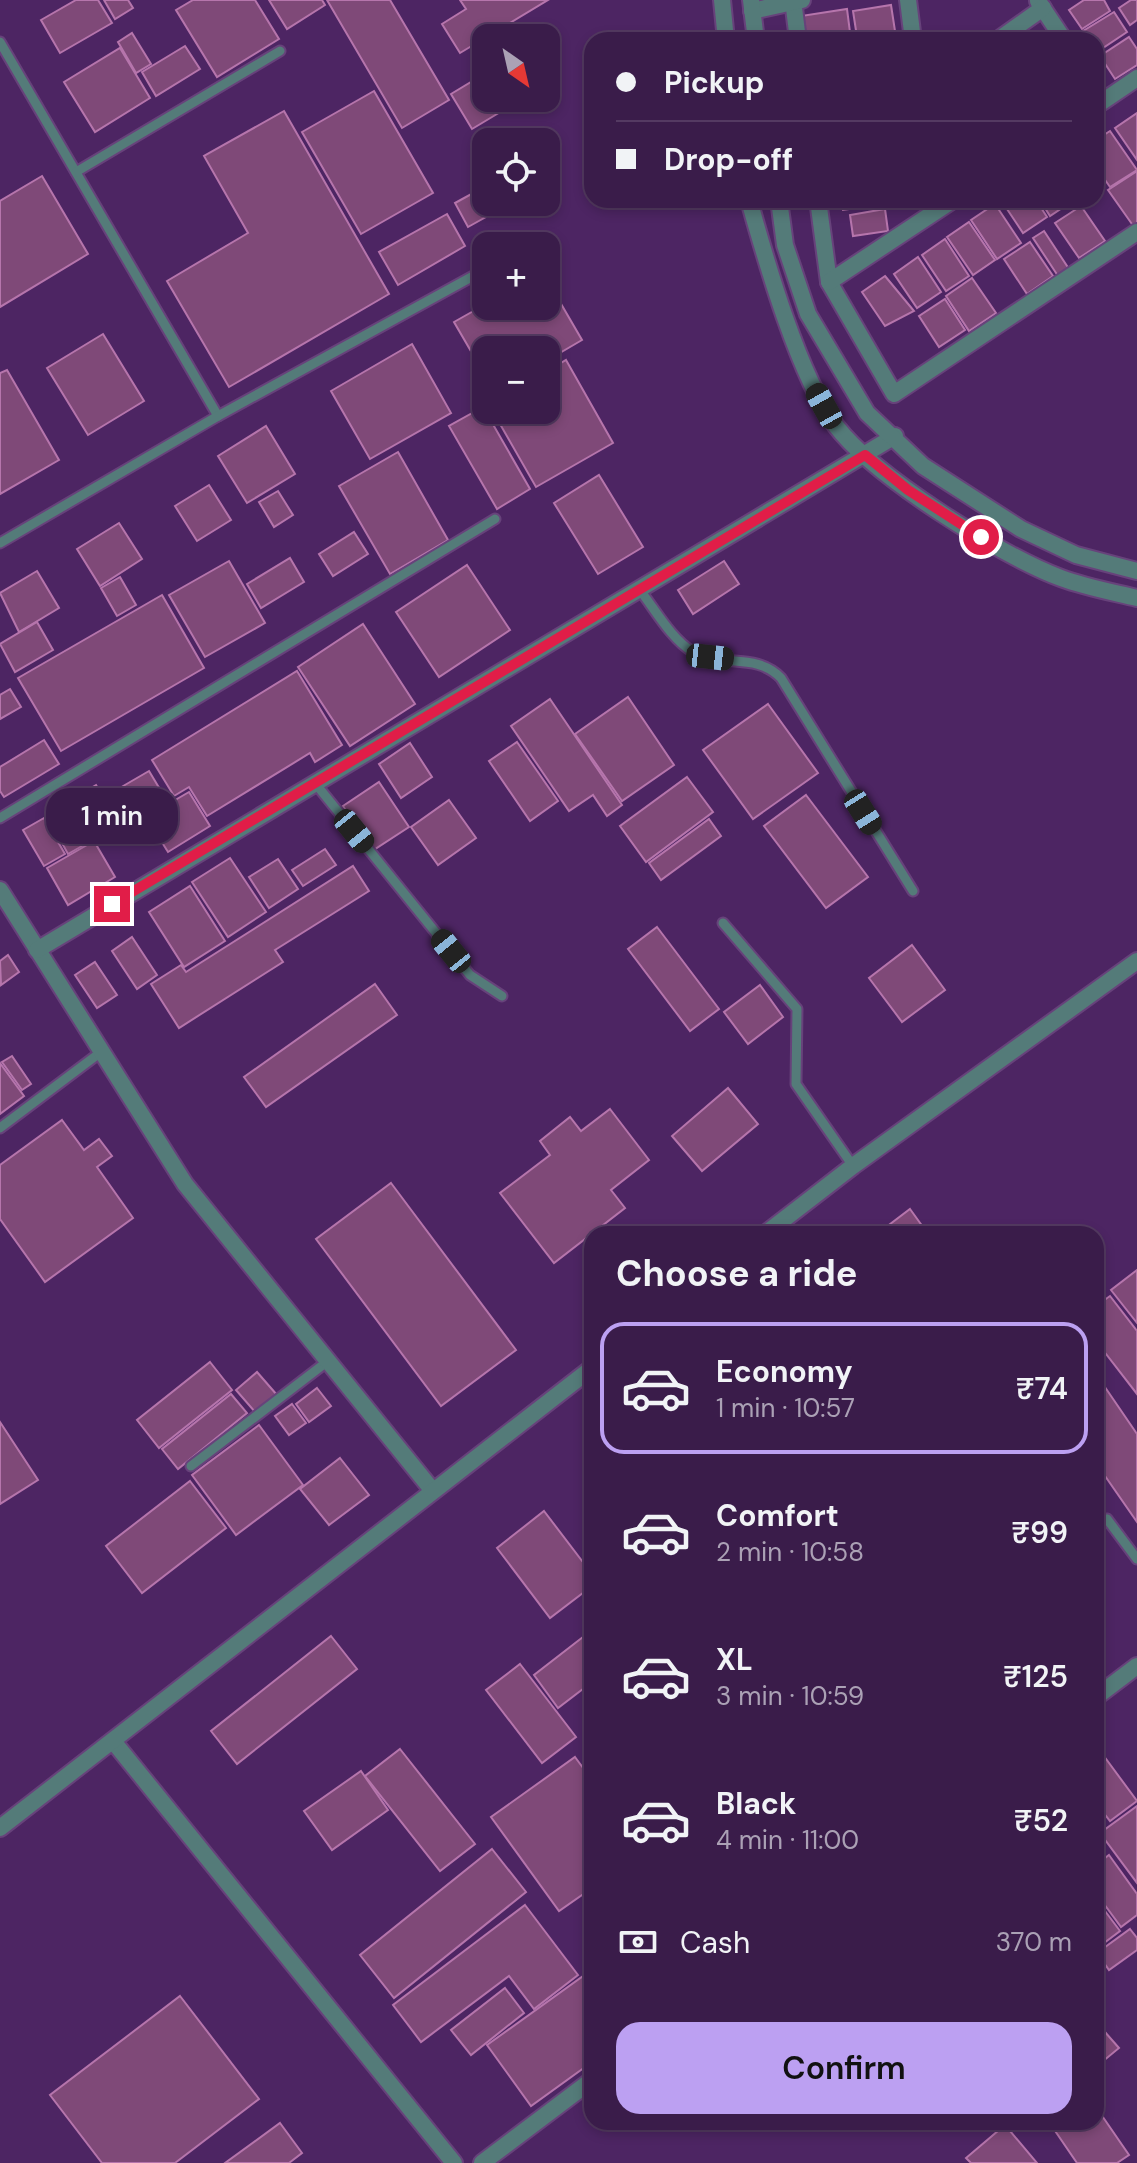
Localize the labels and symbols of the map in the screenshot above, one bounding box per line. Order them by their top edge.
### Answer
north arrow [472,24,560,112]
car [802,379,846,433]
route start [963,519,999,555]
car [685,643,735,671]
car [840,785,886,839]
callout: 1 min [46,788,178,844]
car [330,805,378,857]
route end [94,886,130,922]
car [427,925,475,977]

